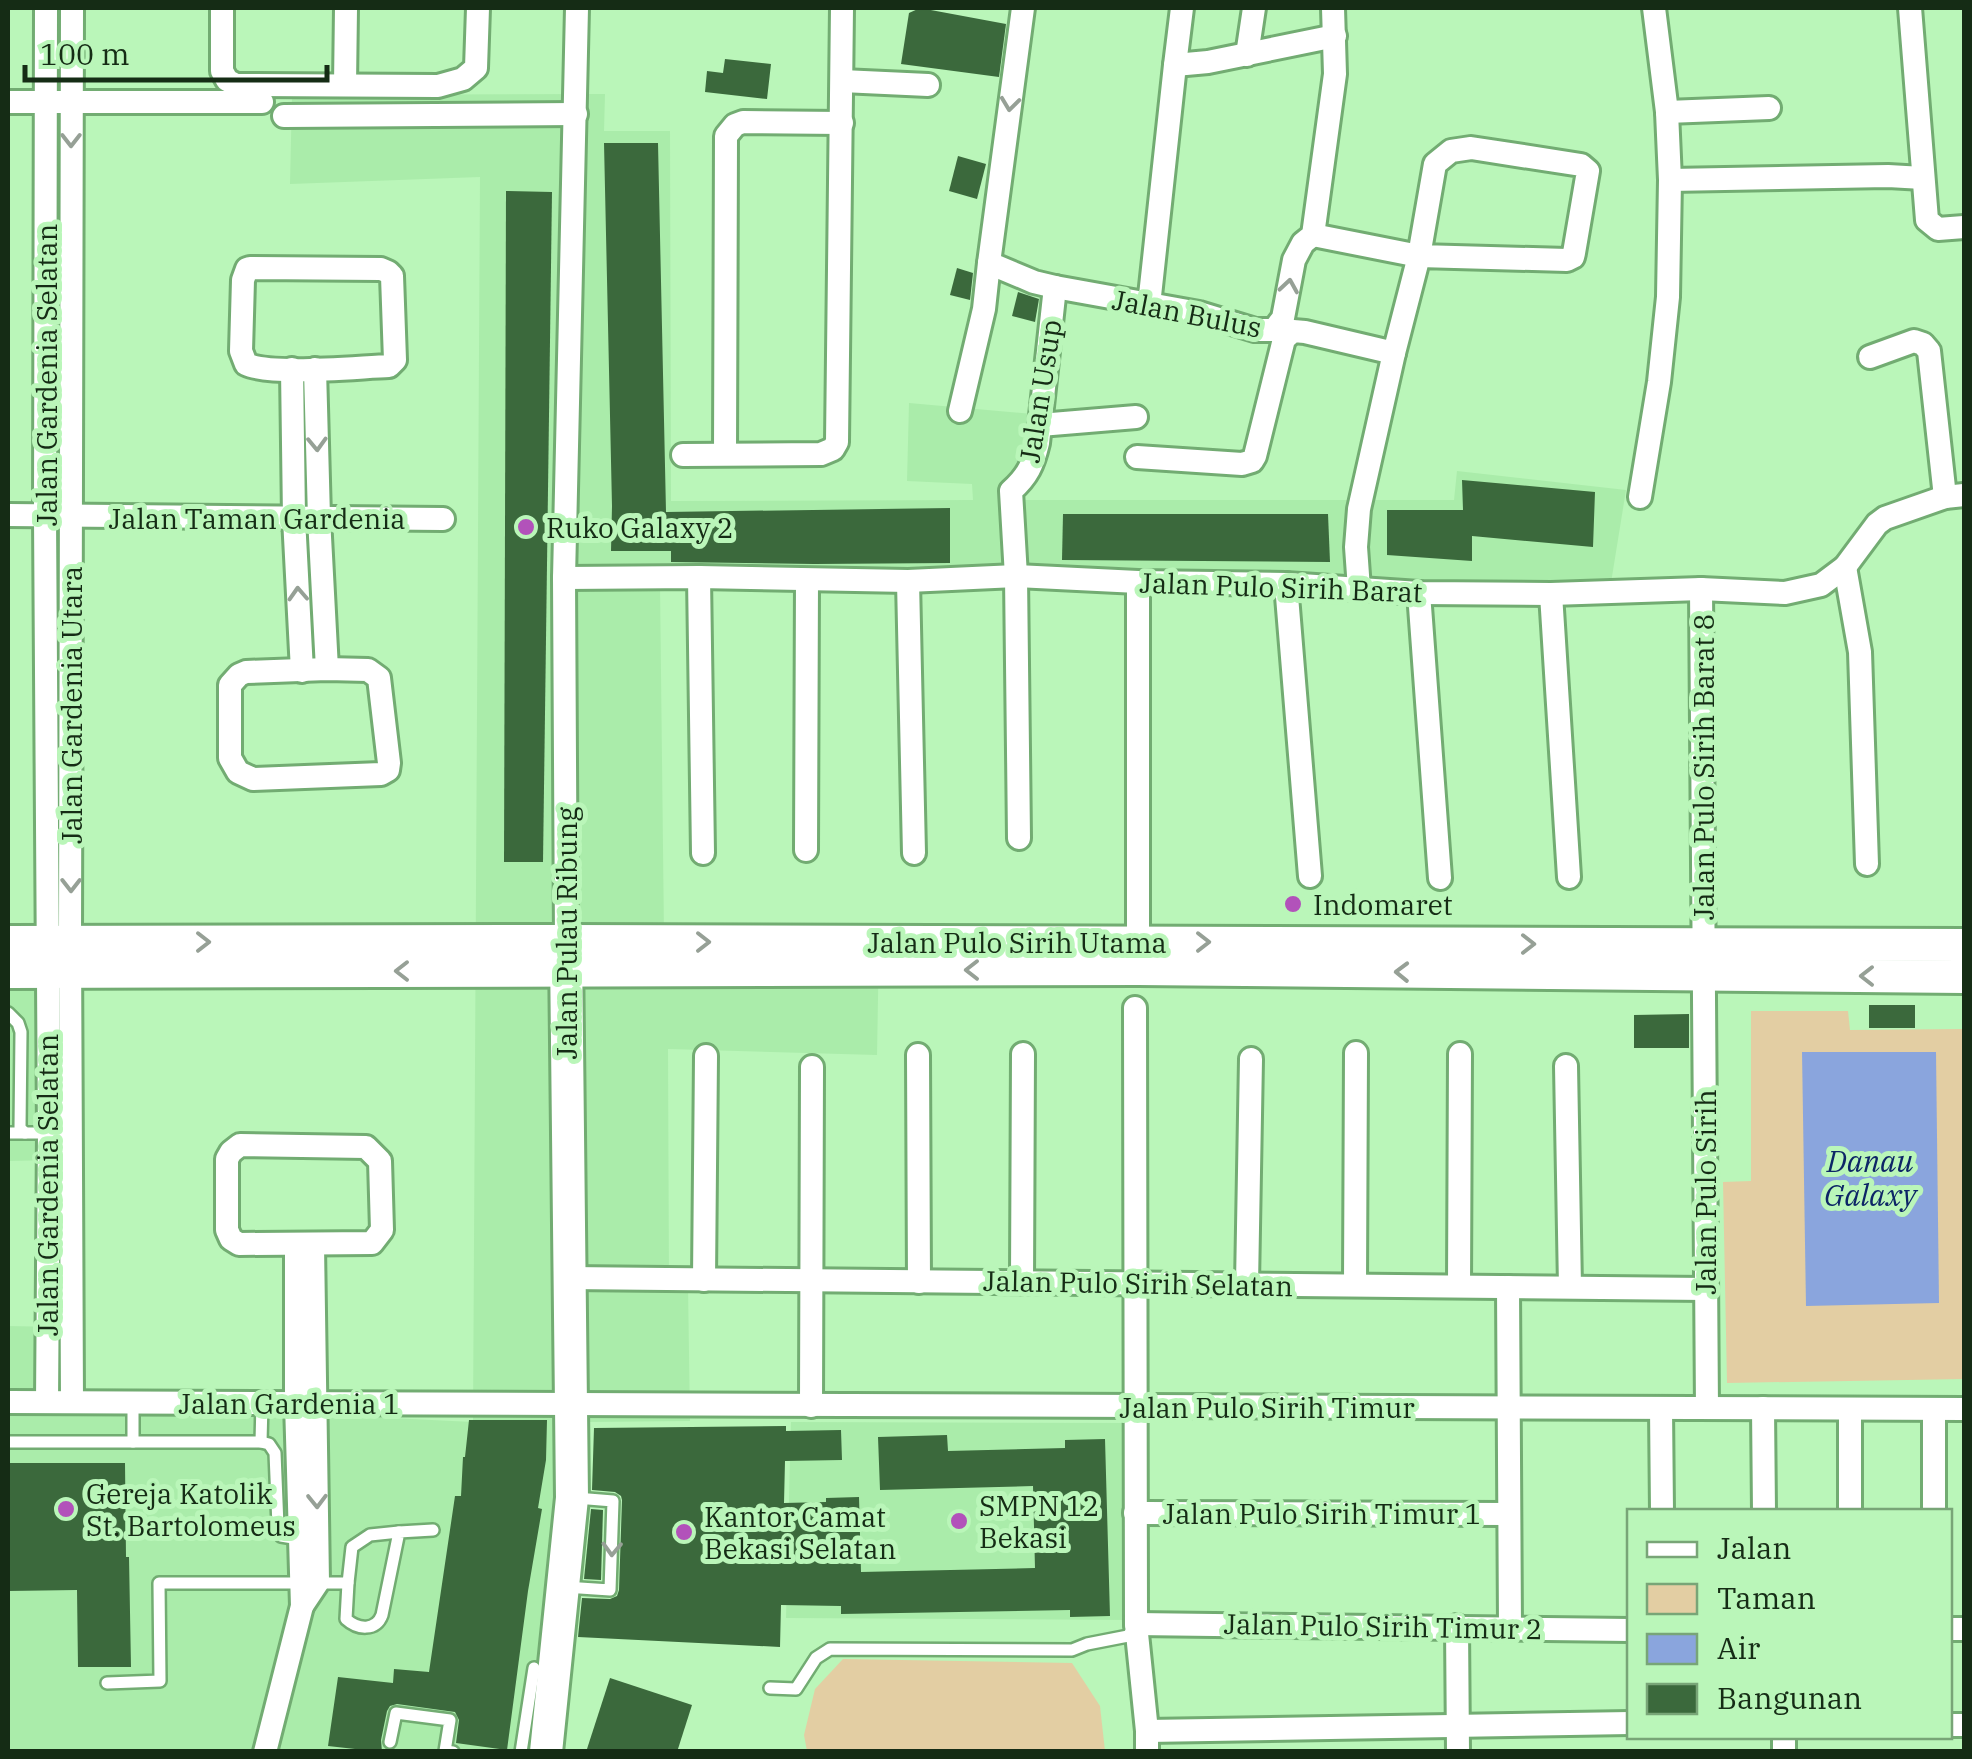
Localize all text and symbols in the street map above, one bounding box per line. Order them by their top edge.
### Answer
scale bar [25,20,328,82]
text: 100 m [40,34,130,73]
one-way arrow [1001,96,1022,113]
one-way arrow [60,132,82,148]
street label: Jalan Gardenia Selatan [28,224,65,526]
one-way arrow [1278,277,1299,294]
street label: Jalan Bulus [1109,280,1265,346]
street label: Jalan Usup [1010,317,1070,465]
one-way arrow [306,436,327,452]
street label: Jalan Taman Gardenia [109,500,406,537]
place label: Ruko Galaxy 2 [546,509,734,546]
marker: Ruko Galaxy 2 [515,516,537,538]
street label: Jalan Pulo Sirih Barat [1139,564,1423,610]
street label: Jalan Gardenia Utara [53,566,90,844]
one-way arrow [288,586,309,602]
street label: Jalan Pulo Sirih Barat 8 [1685,614,1722,920]
street label: Jalan Pulau Ribung [548,806,585,1060]
one-way arrow [60,877,81,893]
place label: Indomaret [1313,886,1453,923]
marker: Indomaret [1282,893,1304,915]
street label: Jalan Pulo Sirih Utama [867,924,1167,961]
one-way arrow [195,931,211,952]
one-way arrow [696,931,711,953]
one-way arrow [1196,931,1211,953]
one-way arrow [1520,933,1536,955]
one-way arrow [964,959,980,981]
one-way arrow [394,960,410,982]
one-way arrow [1394,961,1410,983]
one-way arrow [1859,965,1874,987]
street label: Jalan Gardenia Selatan [29,1034,66,1336]
street label: Jalan Pulo Sirih [1687,1089,1724,1295]
water label: Danau Galaxy [1824,1141,1918,1214]
street label: Jalan Pulo Sirih Selatan [983,1262,1293,1304]
street label: Jalan Gardenia 1 [178,1385,400,1422]
street label: Jalan Pulo Sirih Timur [1119,1389,1415,1426]
place label: Gereja Katolik St. Bartolomeus [86,1475,296,1544]
place label: SMPN 12 Bekasi [979,1487,1099,1556]
one-way arrow [306,1493,327,1509]
street label: Jalan Pulo Sirih Timur 1 [1163,1495,1481,1532]
marker: Gereja Katolik St. Bartolomeus [55,1498,77,1520]
place label: Kantor Camat Bekasi Selatan [704,1498,896,1567]
legend [1627,1509,1952,1739]
marker: SMPN 12 Bekasi [948,1510,970,1532]
marker: Kantor Camat Bekasi Selatan [673,1521,695,1543]
text: Jalan [1717,1528,1792,1567]
one-way arrow [601,1541,622,1557]
text: Taman [1717,1578,1816,1617]
street label: Jalan Pulo Sirih Timur 2 [1223,1605,1543,1647]
text: Air [1717,1628,1760,1667]
text: Bangunan [1717,1678,1862,1717]

